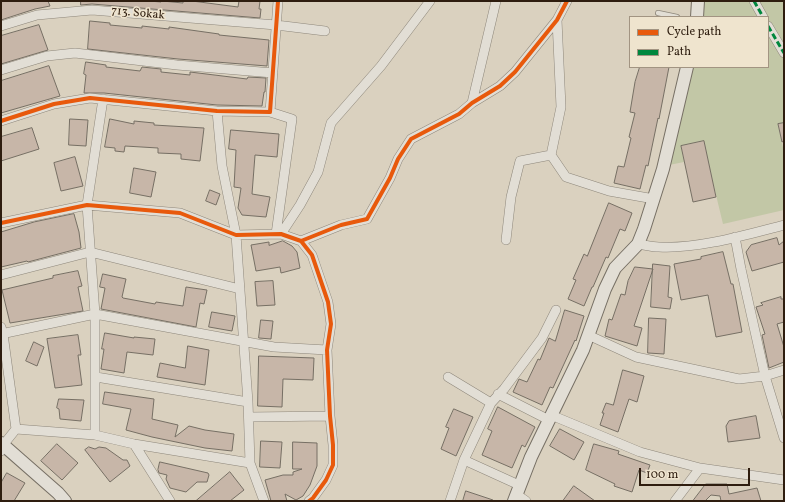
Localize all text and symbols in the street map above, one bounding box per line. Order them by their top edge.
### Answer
street label: 713. Sokak [111,4,165,24]
legend [629,16,769,68]
text: Cycle path [667,24,722,40]
text: Path [667,44,691,60]
scale bar [641,460,752,486]
text: 100 m [646,467,678,483]

